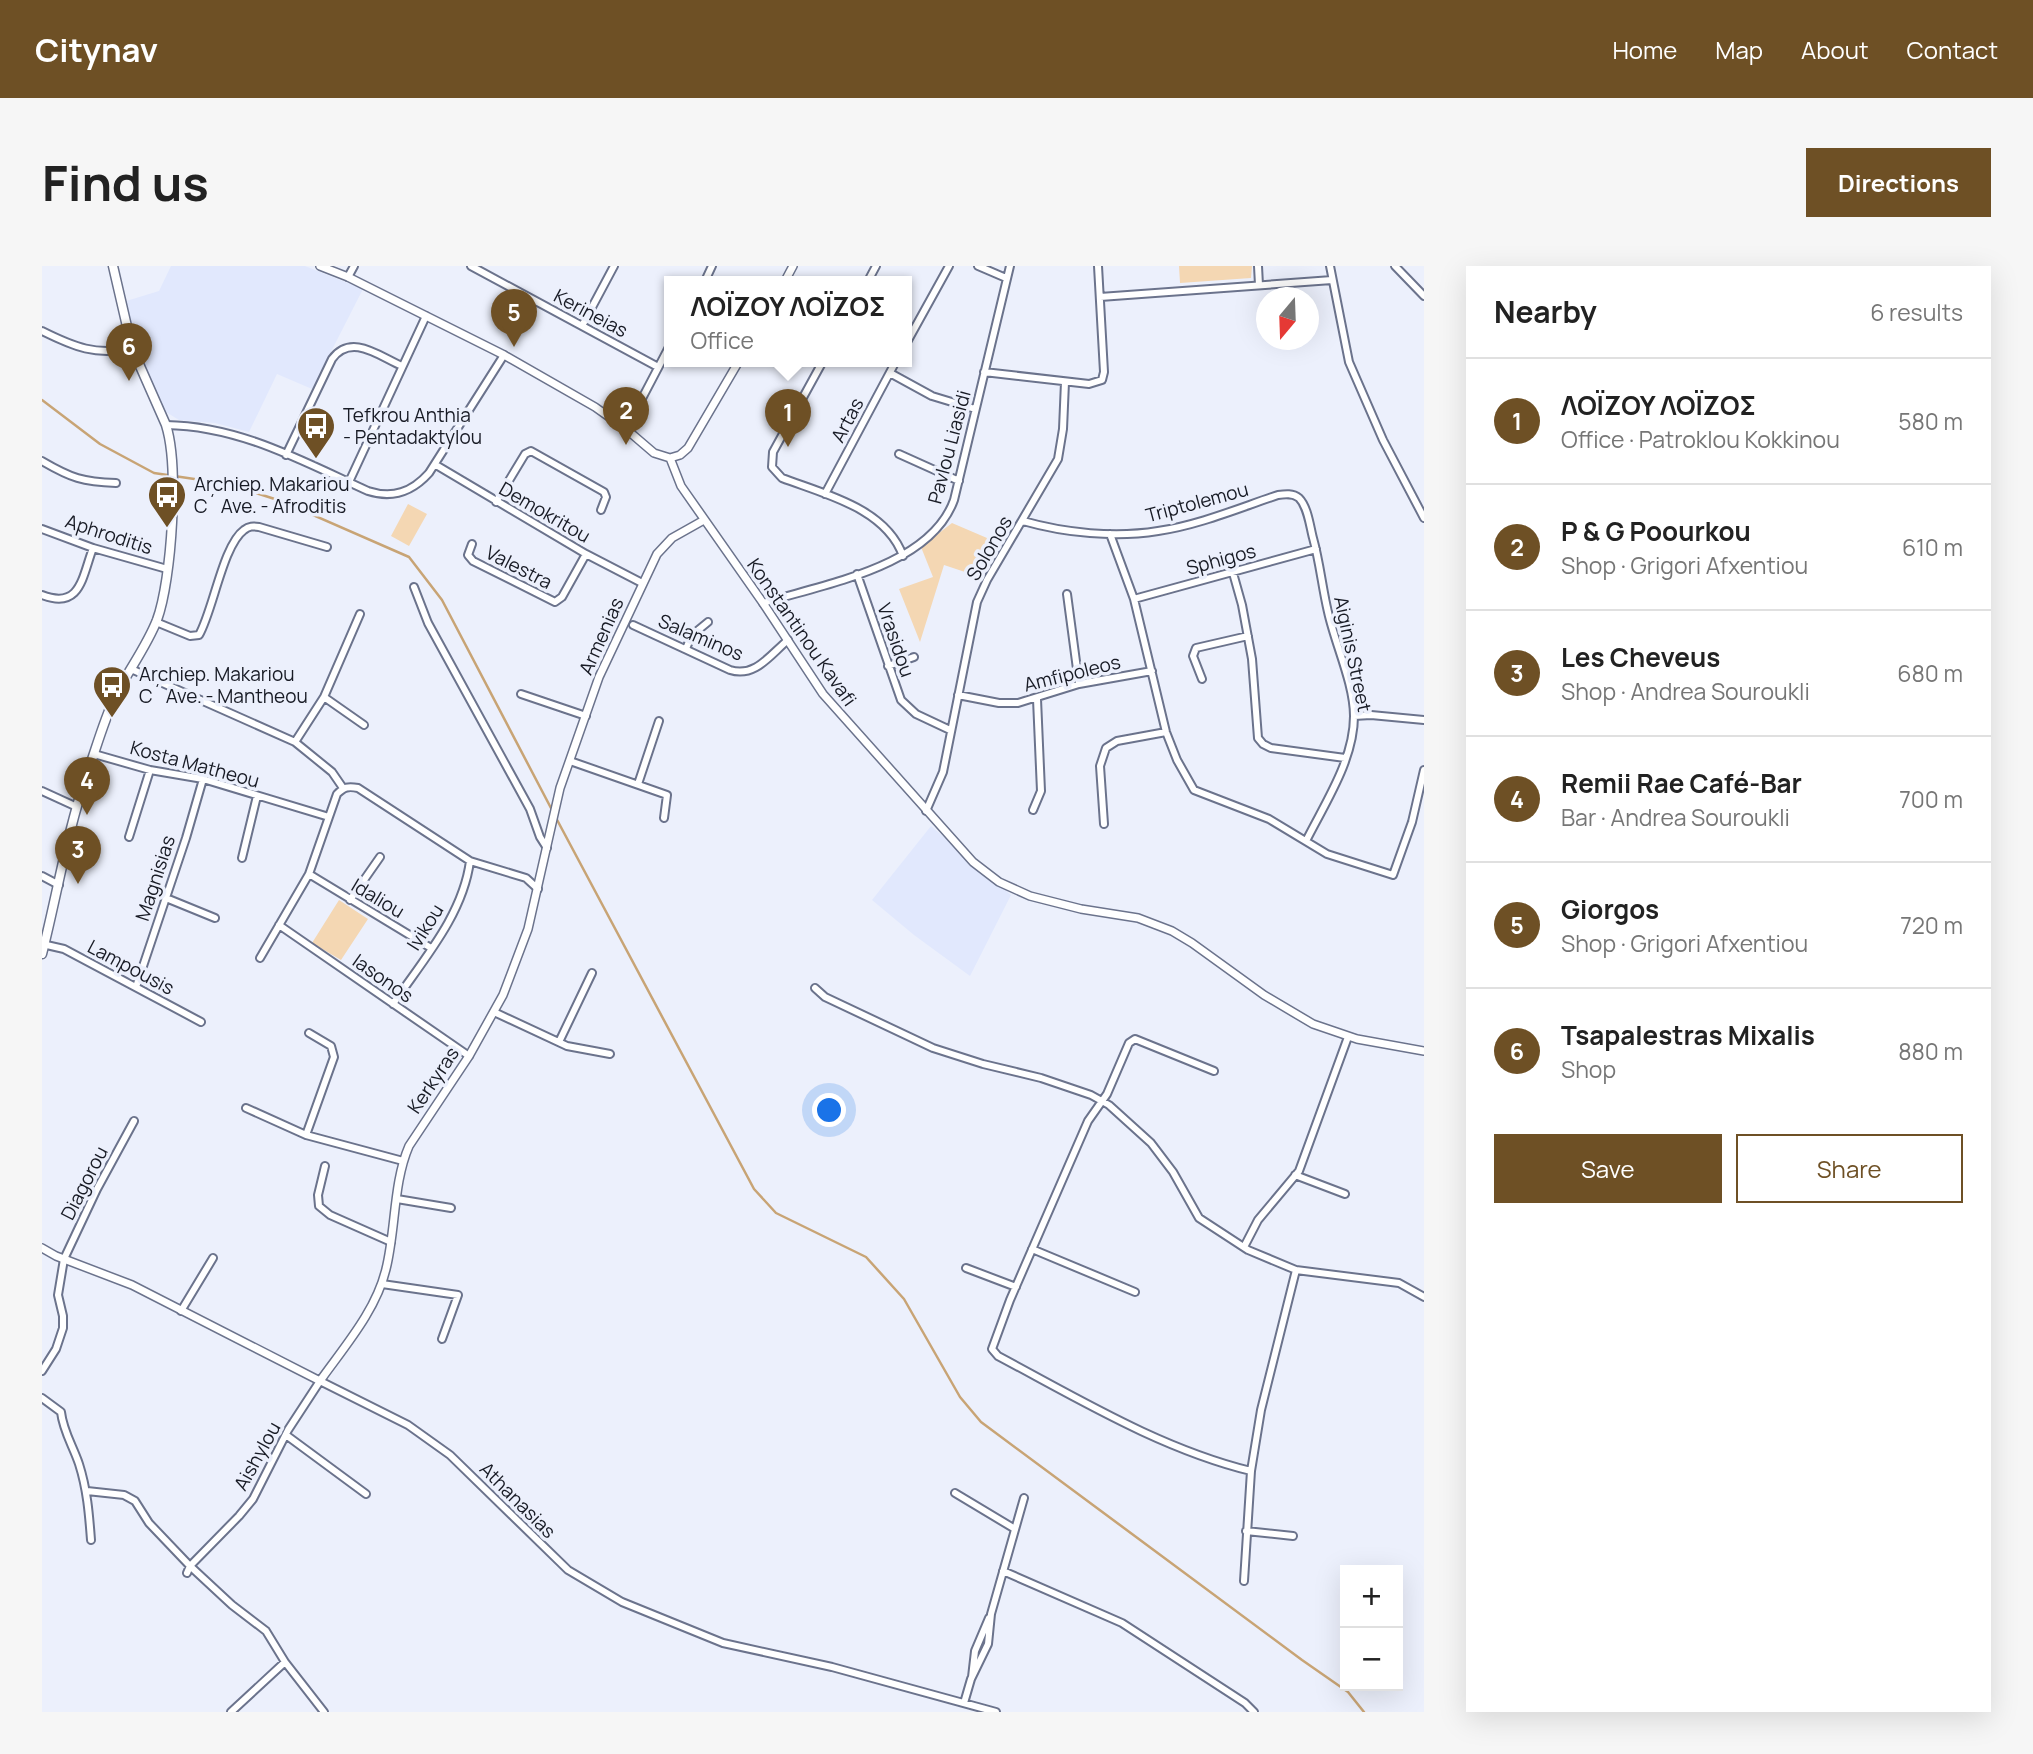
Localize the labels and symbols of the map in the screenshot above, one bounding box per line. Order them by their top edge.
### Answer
street label: Kerineias [549,283,633,343]
north arrow [1256,287,1319,350]
pin: 5 [491,289,537,347]
pin: 6 [106,323,152,381]
pin: 2 [603,387,649,445]
street label: Pavlou Liasidi [921,387,977,507]
pin: 1 [765,389,811,447]
street label: Artas [824,393,870,447]
place label: Tefkrou Anthia - Pentadaktylou [343,402,482,450]
bus stop icon: Tefkrou Anthia - Pentadaktylou [295,405,337,460]
place label: Archiep. Makariou C´ Ave. - Afroditis [194,471,350,519]
bus stop icon: Archiep. Makariou C´ Ave. - Afroditis [146,474,188,529]
street label: Demokritou [495,475,595,549]
street label: Triptolemou [1143,476,1251,528]
street label: Aphroditis [62,508,156,560]
street label: Solonos [960,511,1018,585]
street label: Sphigos [1183,537,1259,581]
street label: Valestra [481,539,557,595]
street label: Konstantinou Kavafi [741,553,863,711]
street label: Armenias [572,593,630,679]
street label: Aiginis Street [1328,594,1378,714]
street label: Vrasidou [871,600,921,680]
street label: Salaminos [654,607,748,667]
street label: Amfipoleos [1021,648,1123,698]
place label: Archiep. Makariou C´ Ave. - Mantheou [139,661,308,709]
bus stop icon: Archiep. Makariou C´ Ave. - Mantheou [91,664,133,719]
street label: Kosta Matheou [128,734,262,794]
pin: 4 [64,757,110,815]
pin: 3 [55,826,101,884]
street label: Magnisias [129,832,181,924]
street label: Idaliou [347,872,409,924]
street label: Ivikou [401,899,449,955]
street label: Lampousis [83,933,179,1001]
street label: Iasonos [347,948,419,1008]
street label: Kerkyras [401,1042,465,1118]
your location [812,1093,846,1127]
street label: Diagorou [54,1142,114,1224]
street label: Aishylou [228,1417,286,1495]
street label: Athanasias [474,1456,562,1544]

